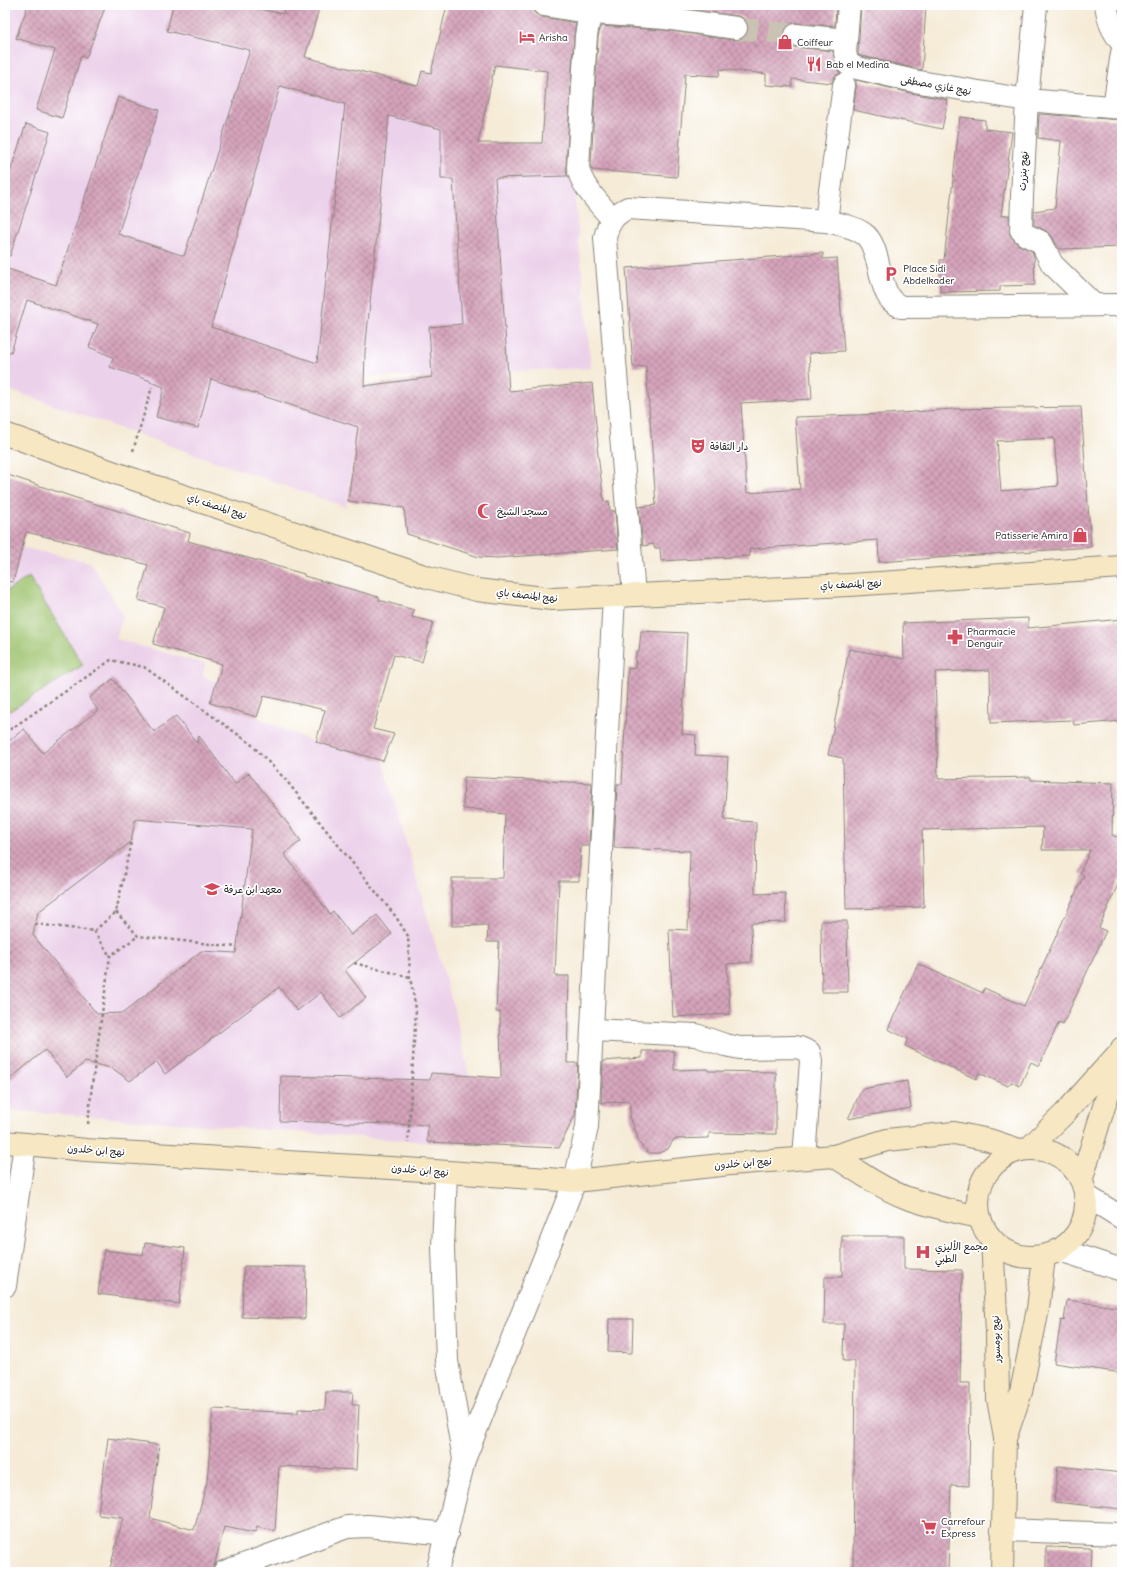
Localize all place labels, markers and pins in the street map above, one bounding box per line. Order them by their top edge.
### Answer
hotel icon: Arisha [518,28,536,46]
place label: Arisha [539,31,568,44]
shop icon: Coiffeur [776,33,794,51]
place label: Coiffeur [797,36,833,49]
restaurant icon: Bab el Medina [805,55,823,73]
place label: Bab el Medina [826,58,890,71]
place label: Place Sidi Abdelkader [903,262,954,287]
parking icon: Place Sidi Abdelkader [882,265,900,283]
theatre icon: دار الثقافة [689,437,707,455]
place label: دار الثقافة [710,440,748,453]
mosque icon: مسجد الشيخ [476,502,494,520]
place label: مسجد الشيخ [497,505,548,519]
shop icon: Patisserie Amira [1071,526,1089,544]
place label: Patisserie Amira [995,529,1068,542]
place label: Pharmacie Denguir [967,625,1016,650]
pharmacy icon: Pharmacie Denguir [946,628,964,646]
school or university icon: معهد ابن عرفة [203,880,221,898]
place label: معهد ابن عرفة [224,883,282,896]
place label: مجمع الأليزي الطبي [935,1240,988,1268]
hospital icon: مجمع الأليزي الطبي [914,1243,932,1261]
place label: Carrefour Express [941,1515,985,1540]
supermarket icon: Carrefour Express [920,1518,938,1536]

